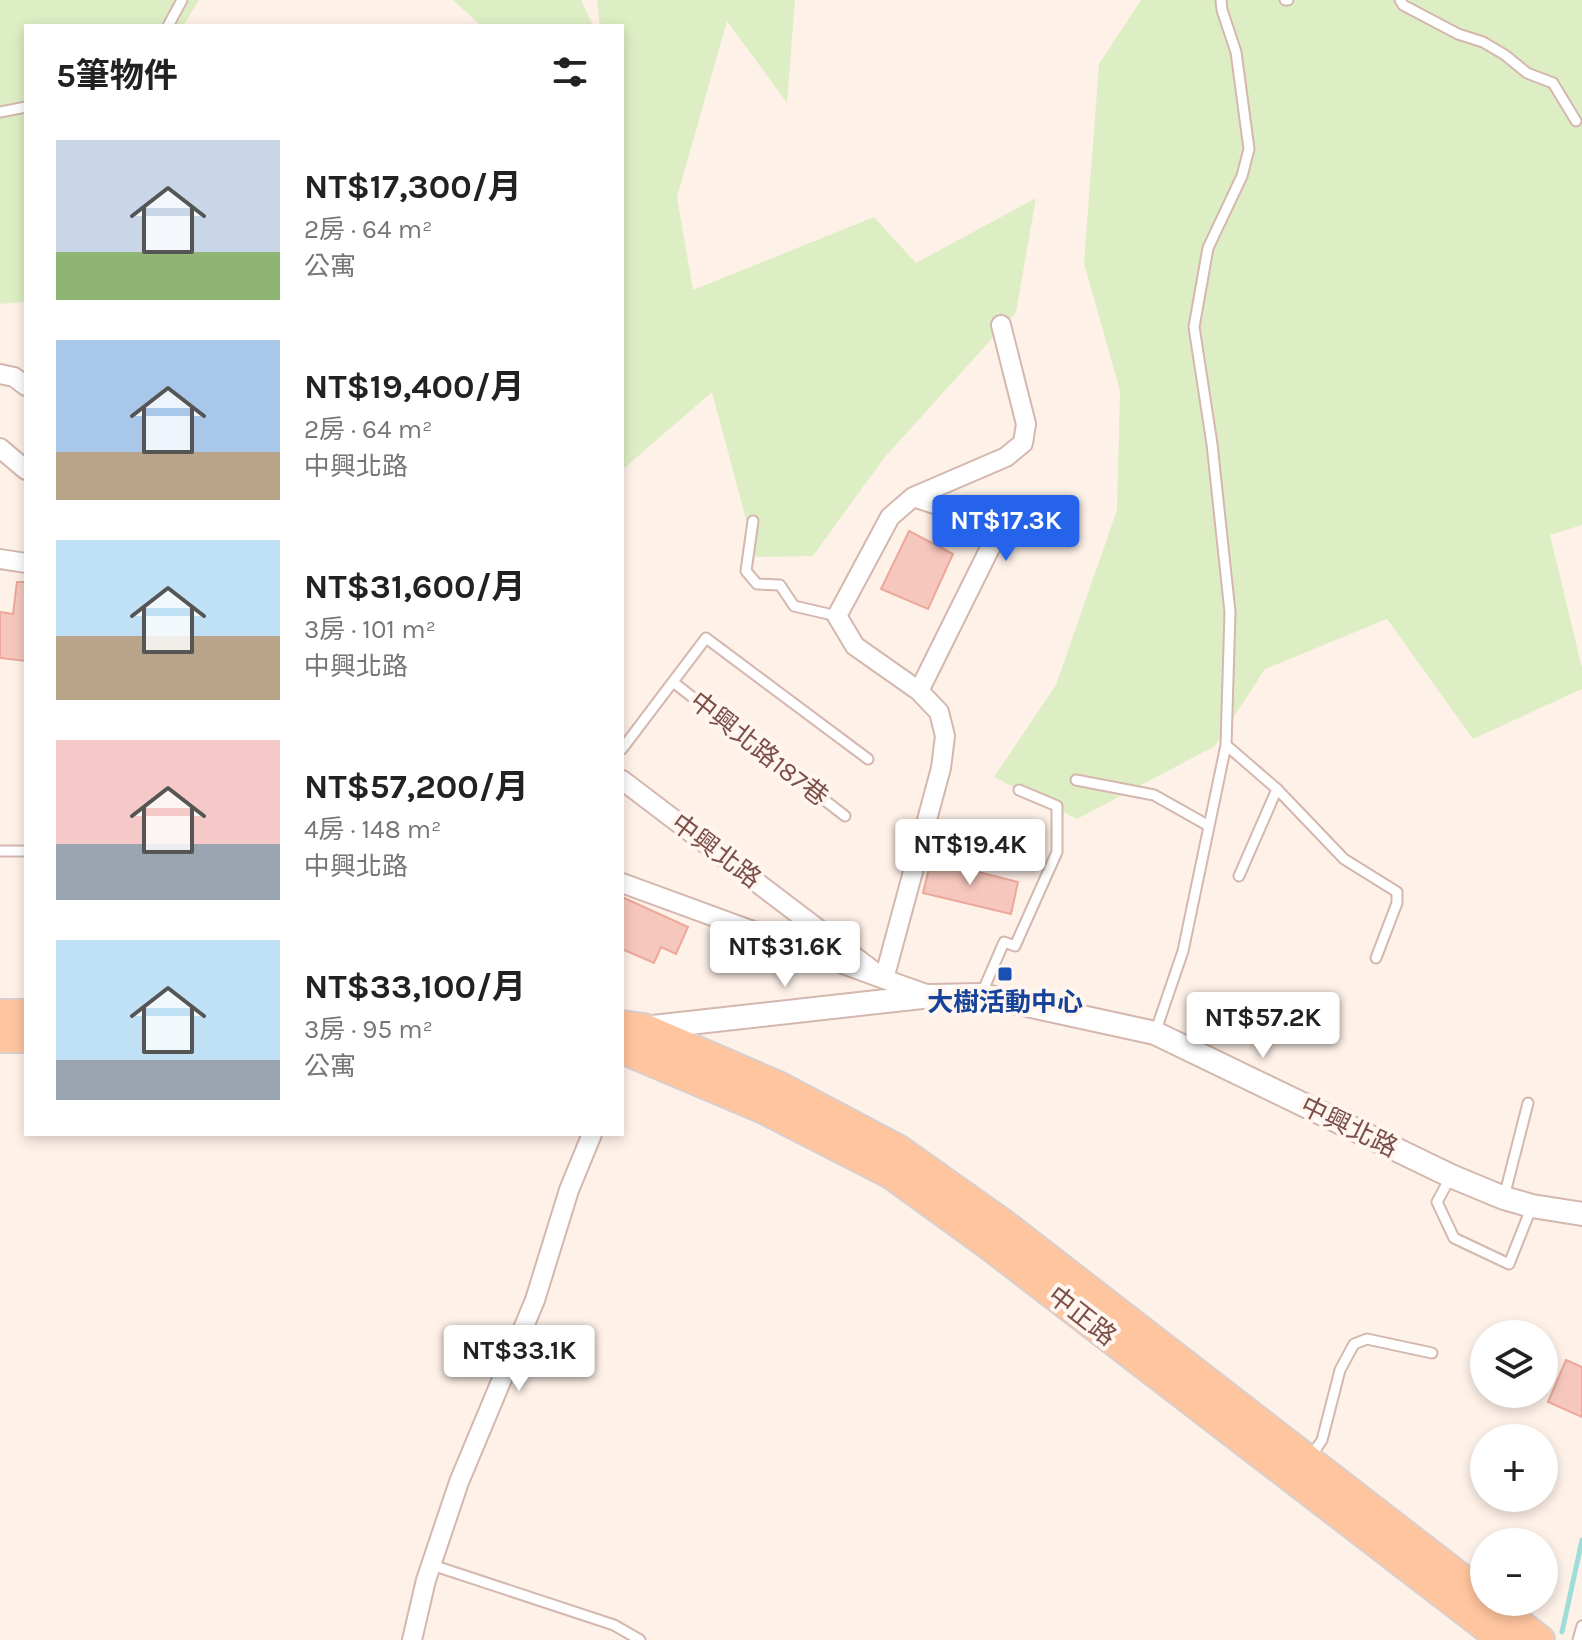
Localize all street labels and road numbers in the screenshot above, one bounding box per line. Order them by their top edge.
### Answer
street label: 中興北路187巷 [684,685,834,813]
street label: 中興北路 [665,807,767,895]
street label: 中興北路 [1295,1090,1403,1164]
street label: 中正路 [1042,1280,1122,1352]

